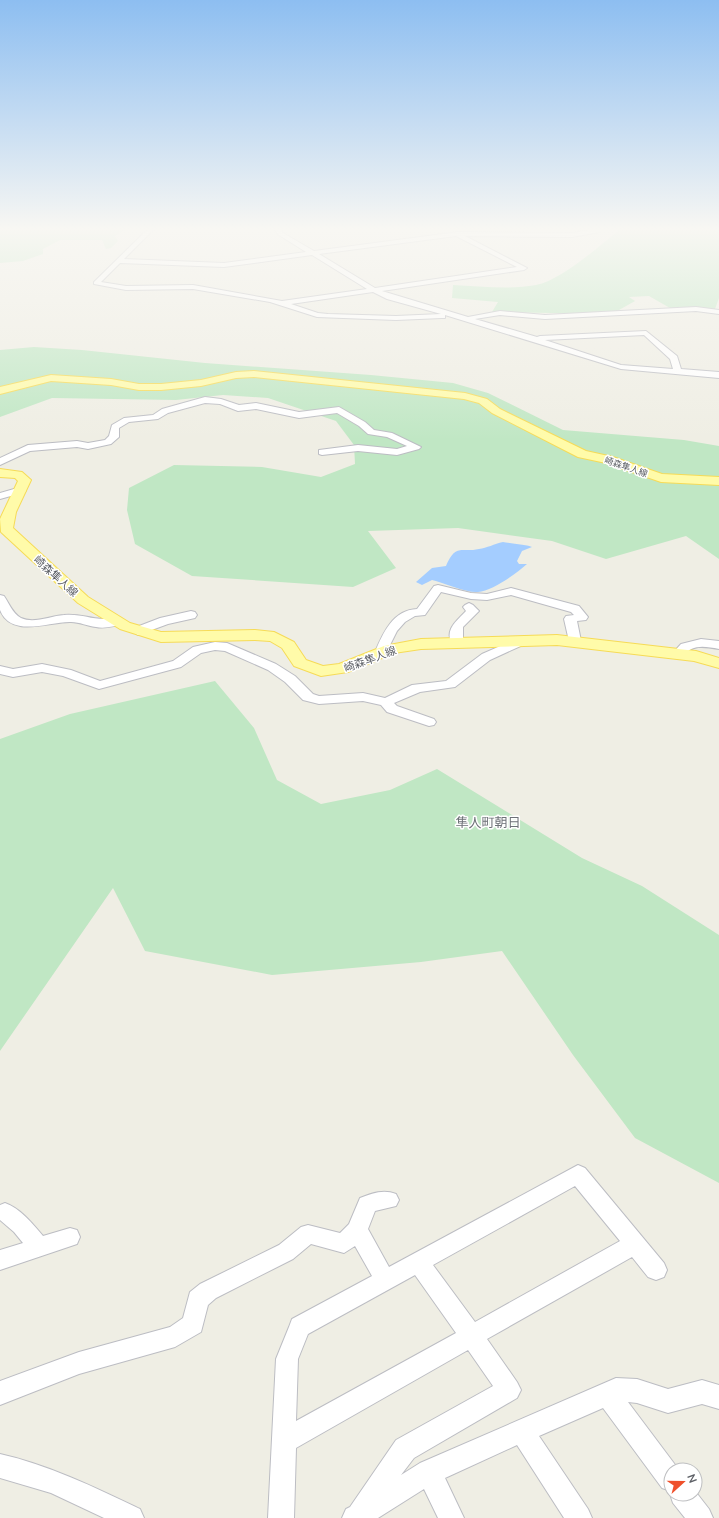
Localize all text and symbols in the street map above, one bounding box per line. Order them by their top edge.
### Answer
street label: 崎森隼人線 [603,454,650,479]
street label: 崎森隼人線 [31,552,81,600]
street label: 崎森隼人線 [342,643,398,675]
district label: 隼人町朝日 [455,814,521,830]
north arrow [663,1462,703,1502]
text: N [684,1472,700,1485]

